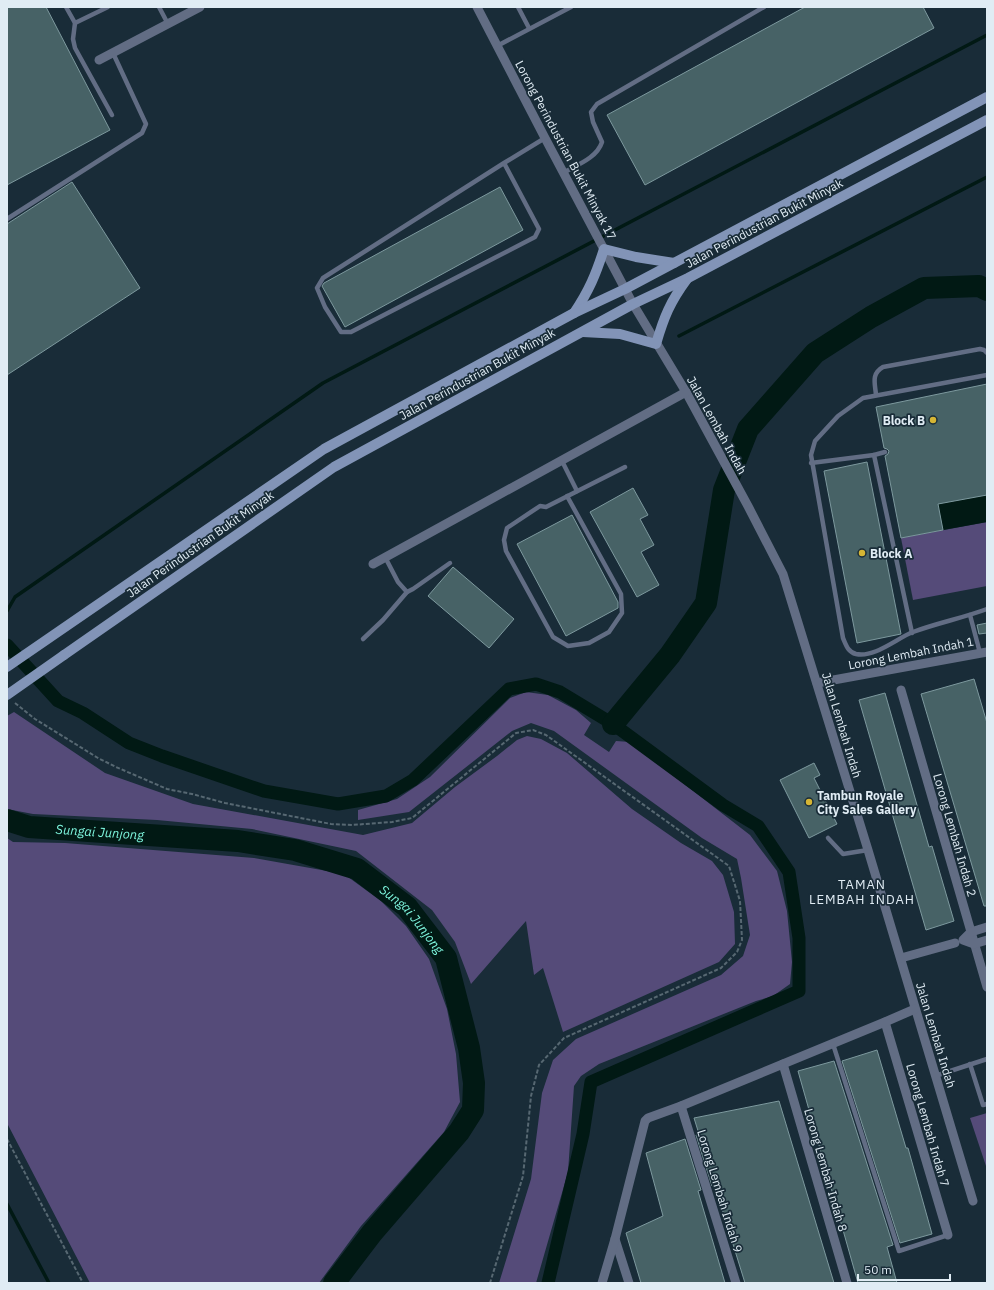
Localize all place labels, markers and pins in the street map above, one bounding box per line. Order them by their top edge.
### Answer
place label: Block B [883,413,925,428]
marker: Block B [928,415,938,425]
place label: Block A [870,546,913,561]
marker: Block A [857,548,867,558]
place label: Tambun Royale City Sales Gallery [817,788,917,817]
marker: Tambun Royale City Sales Gallery [804,797,814,807]

